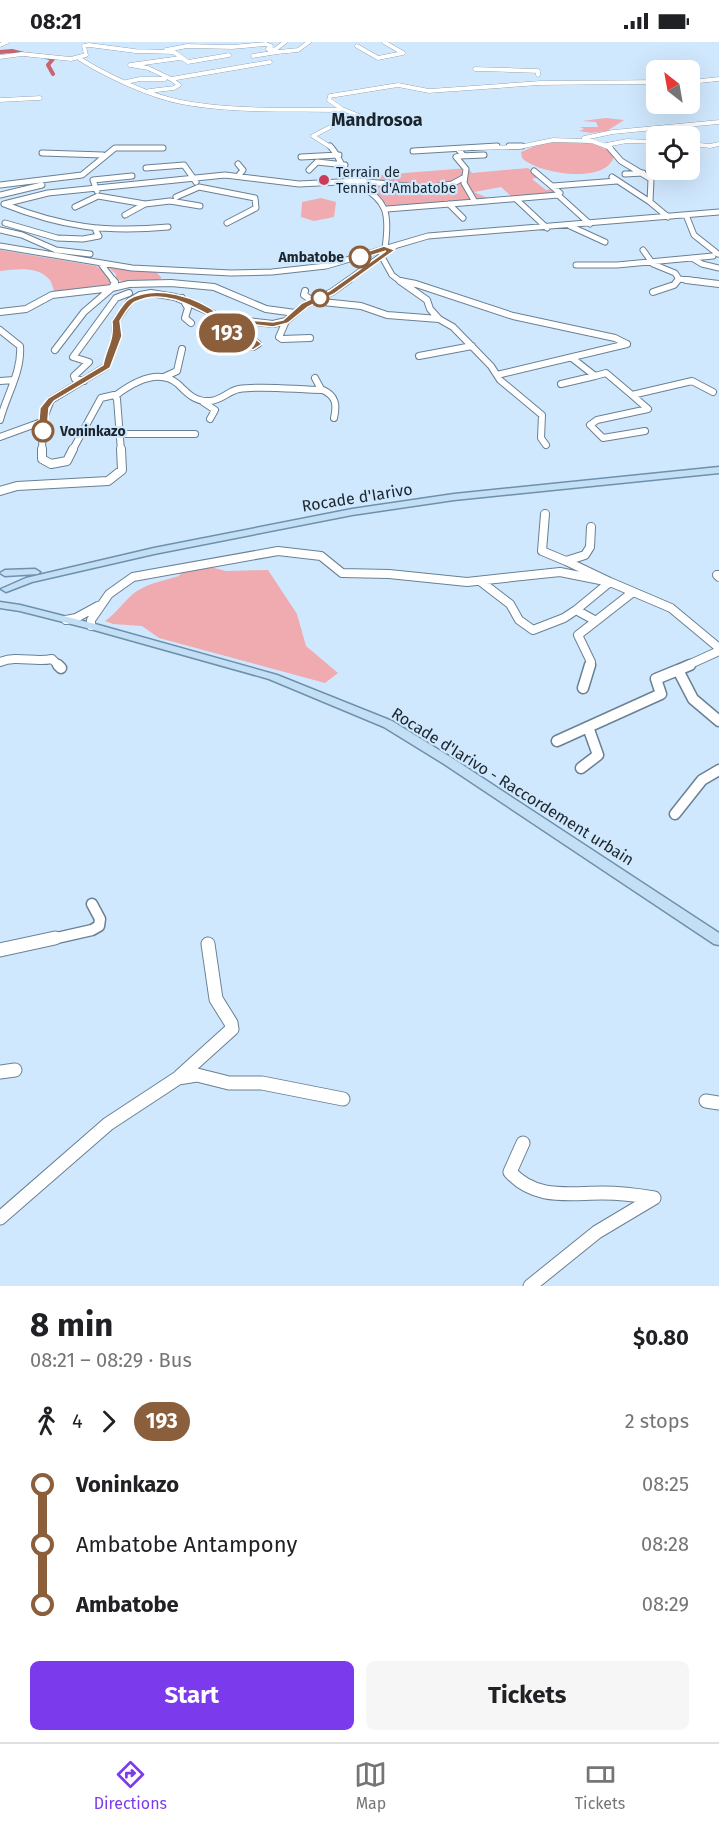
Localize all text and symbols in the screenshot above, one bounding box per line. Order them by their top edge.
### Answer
text: 08:21 [30,8,82,35]
north arrow [646,60,700,114]
map controls [646,60,700,180]
district label: Mandrosoa [331,109,423,131]
button: locate [646,126,700,180]
place label: Terrain de Tennis d'Ambatobe [336,164,457,197]
marker: Terrain de Tennis d'Ambatobe [317,173,331,187]
marker: Ambatobe [349,246,371,268]
place label: Ambatobe [278,249,344,266]
unlabelled marker [311,289,329,307]
line badge: 193 [192,314,262,352]
text: 193 [211,320,243,346]
marker: Voninkazo [32,420,54,442]
place label: Voninkazo [59,423,126,440]
street label: Rocade d'Iarivo [300,479,414,516]
street label: Rocade d'Iarivo - Raccordement urbain [388,704,637,869]
text: 8 min [30,1305,113,1345]
text: $0.80 [633,1324,689,1351]
text: 08:21 – 08:29 · Bus [30,1348,192,1372]
icon: walk [30,1405,63,1438]
icon: forward [92,1405,125,1438]
text: 193 [146,1408,178,1434]
text: 4 [72,1409,83,1433]
text: 2 stops [625,1409,689,1433]
text: Voninkazo [76,1471,179,1498]
text: 08:25 [642,1472,689,1496]
text: Ambatobe Antampony [76,1531,297,1558]
text: 08:28 [641,1532,689,1556]
text: Ambatobe [76,1591,179,1618]
text: 08:29 [642,1592,689,1616]
button: Start [30,1661,354,1730]
button: Tickets [366,1661,689,1730]
tab: Directions [94,1758,167,1813]
tab: Map [354,1758,387,1813]
tab: Tickets [575,1758,625,1813]

